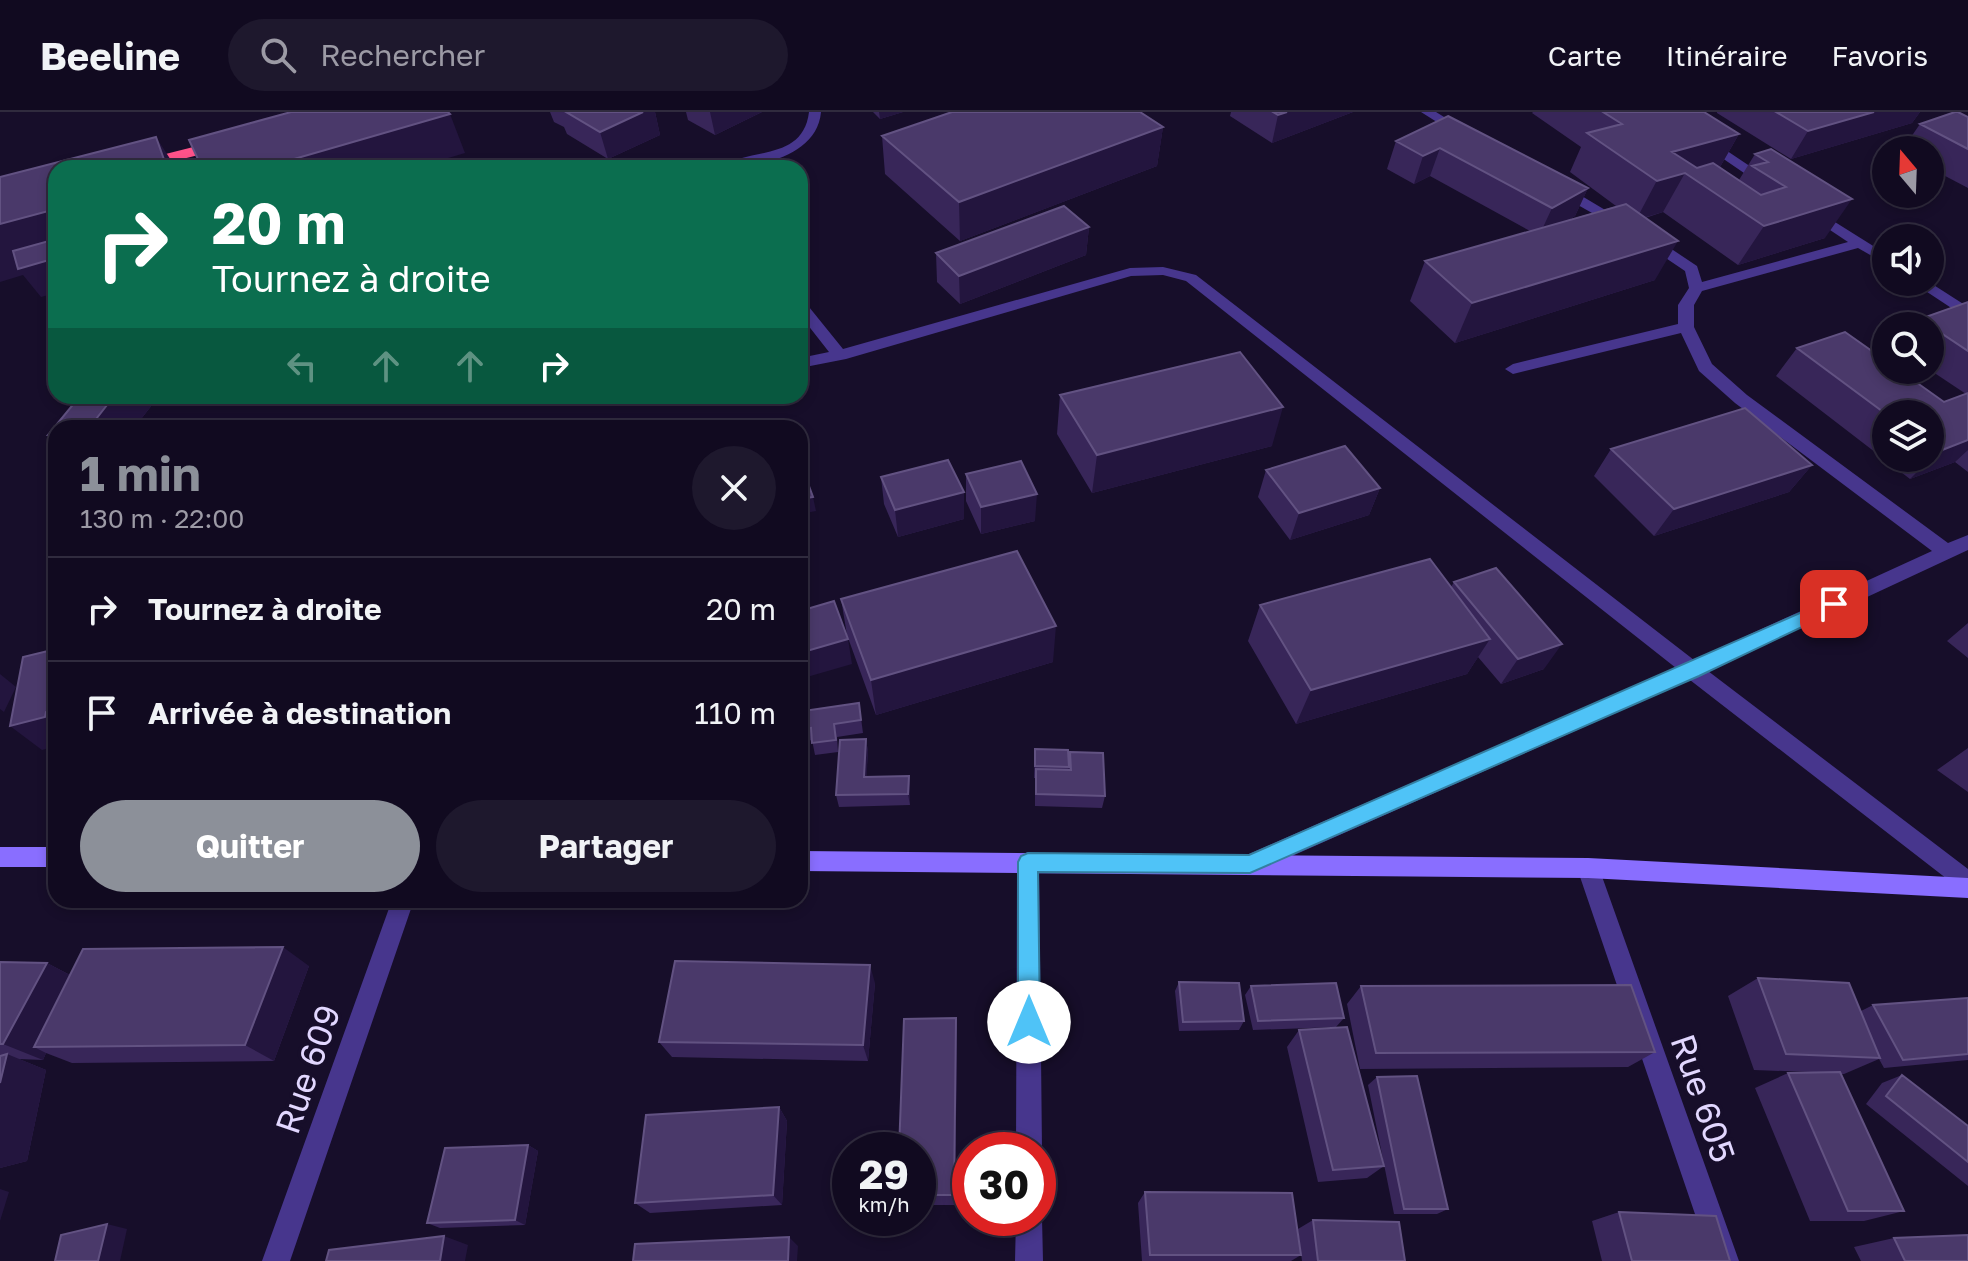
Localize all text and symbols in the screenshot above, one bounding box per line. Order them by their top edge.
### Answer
search box [228,19,788,91]
text: Beeline [40,33,180,78]
icon: search [256,33,300,77]
text: Rechercher [320,37,485,73]
text: Carte [1548,39,1622,72]
text: Itinéraire [1666,39,1787,72]
text: Favoris [1831,39,1928,72]
north arrow [1872,136,1944,208]
map controls [1872,136,1944,472]
text: 20 m [212,189,346,256]
icon: right [80,192,184,296]
button: sound [1872,224,1944,296]
text: Tournez à droite [212,257,491,300]
button: search [1872,312,1944,384]
icon: left [280,344,324,388]
icon: ahead [364,344,408,388]
icon: ahead [448,344,492,388]
icon: right [532,344,576,388]
button: layers [1872,400,1944,472]
text: 1 min [80,444,201,502]
button: close [692,446,776,530]
text: 130 m · 22:00 [80,503,244,534]
pin [1800,570,1868,638]
icon: arrive [1812,582,1856,626]
icon: right [80,587,124,631]
text: Tournez à droite [148,591,382,627]
text: 20 m [706,591,776,627]
icon: arrive [80,691,124,735]
text: Arrivée à destination [148,695,451,731]
text: 110 m [694,695,776,731]
button: Quitter [80,800,420,892]
button: Partager [436,800,776,892]
position arrow [987,980,1071,1064]
street label: Rue 609 [266,999,348,1139]
street label: Rue 605 [1664,1029,1744,1167]
speed limit sign: 30 [952,1132,1056,1236]
text: 29 [859,1150,909,1198]
text: km/h [859,1192,909,1216]

